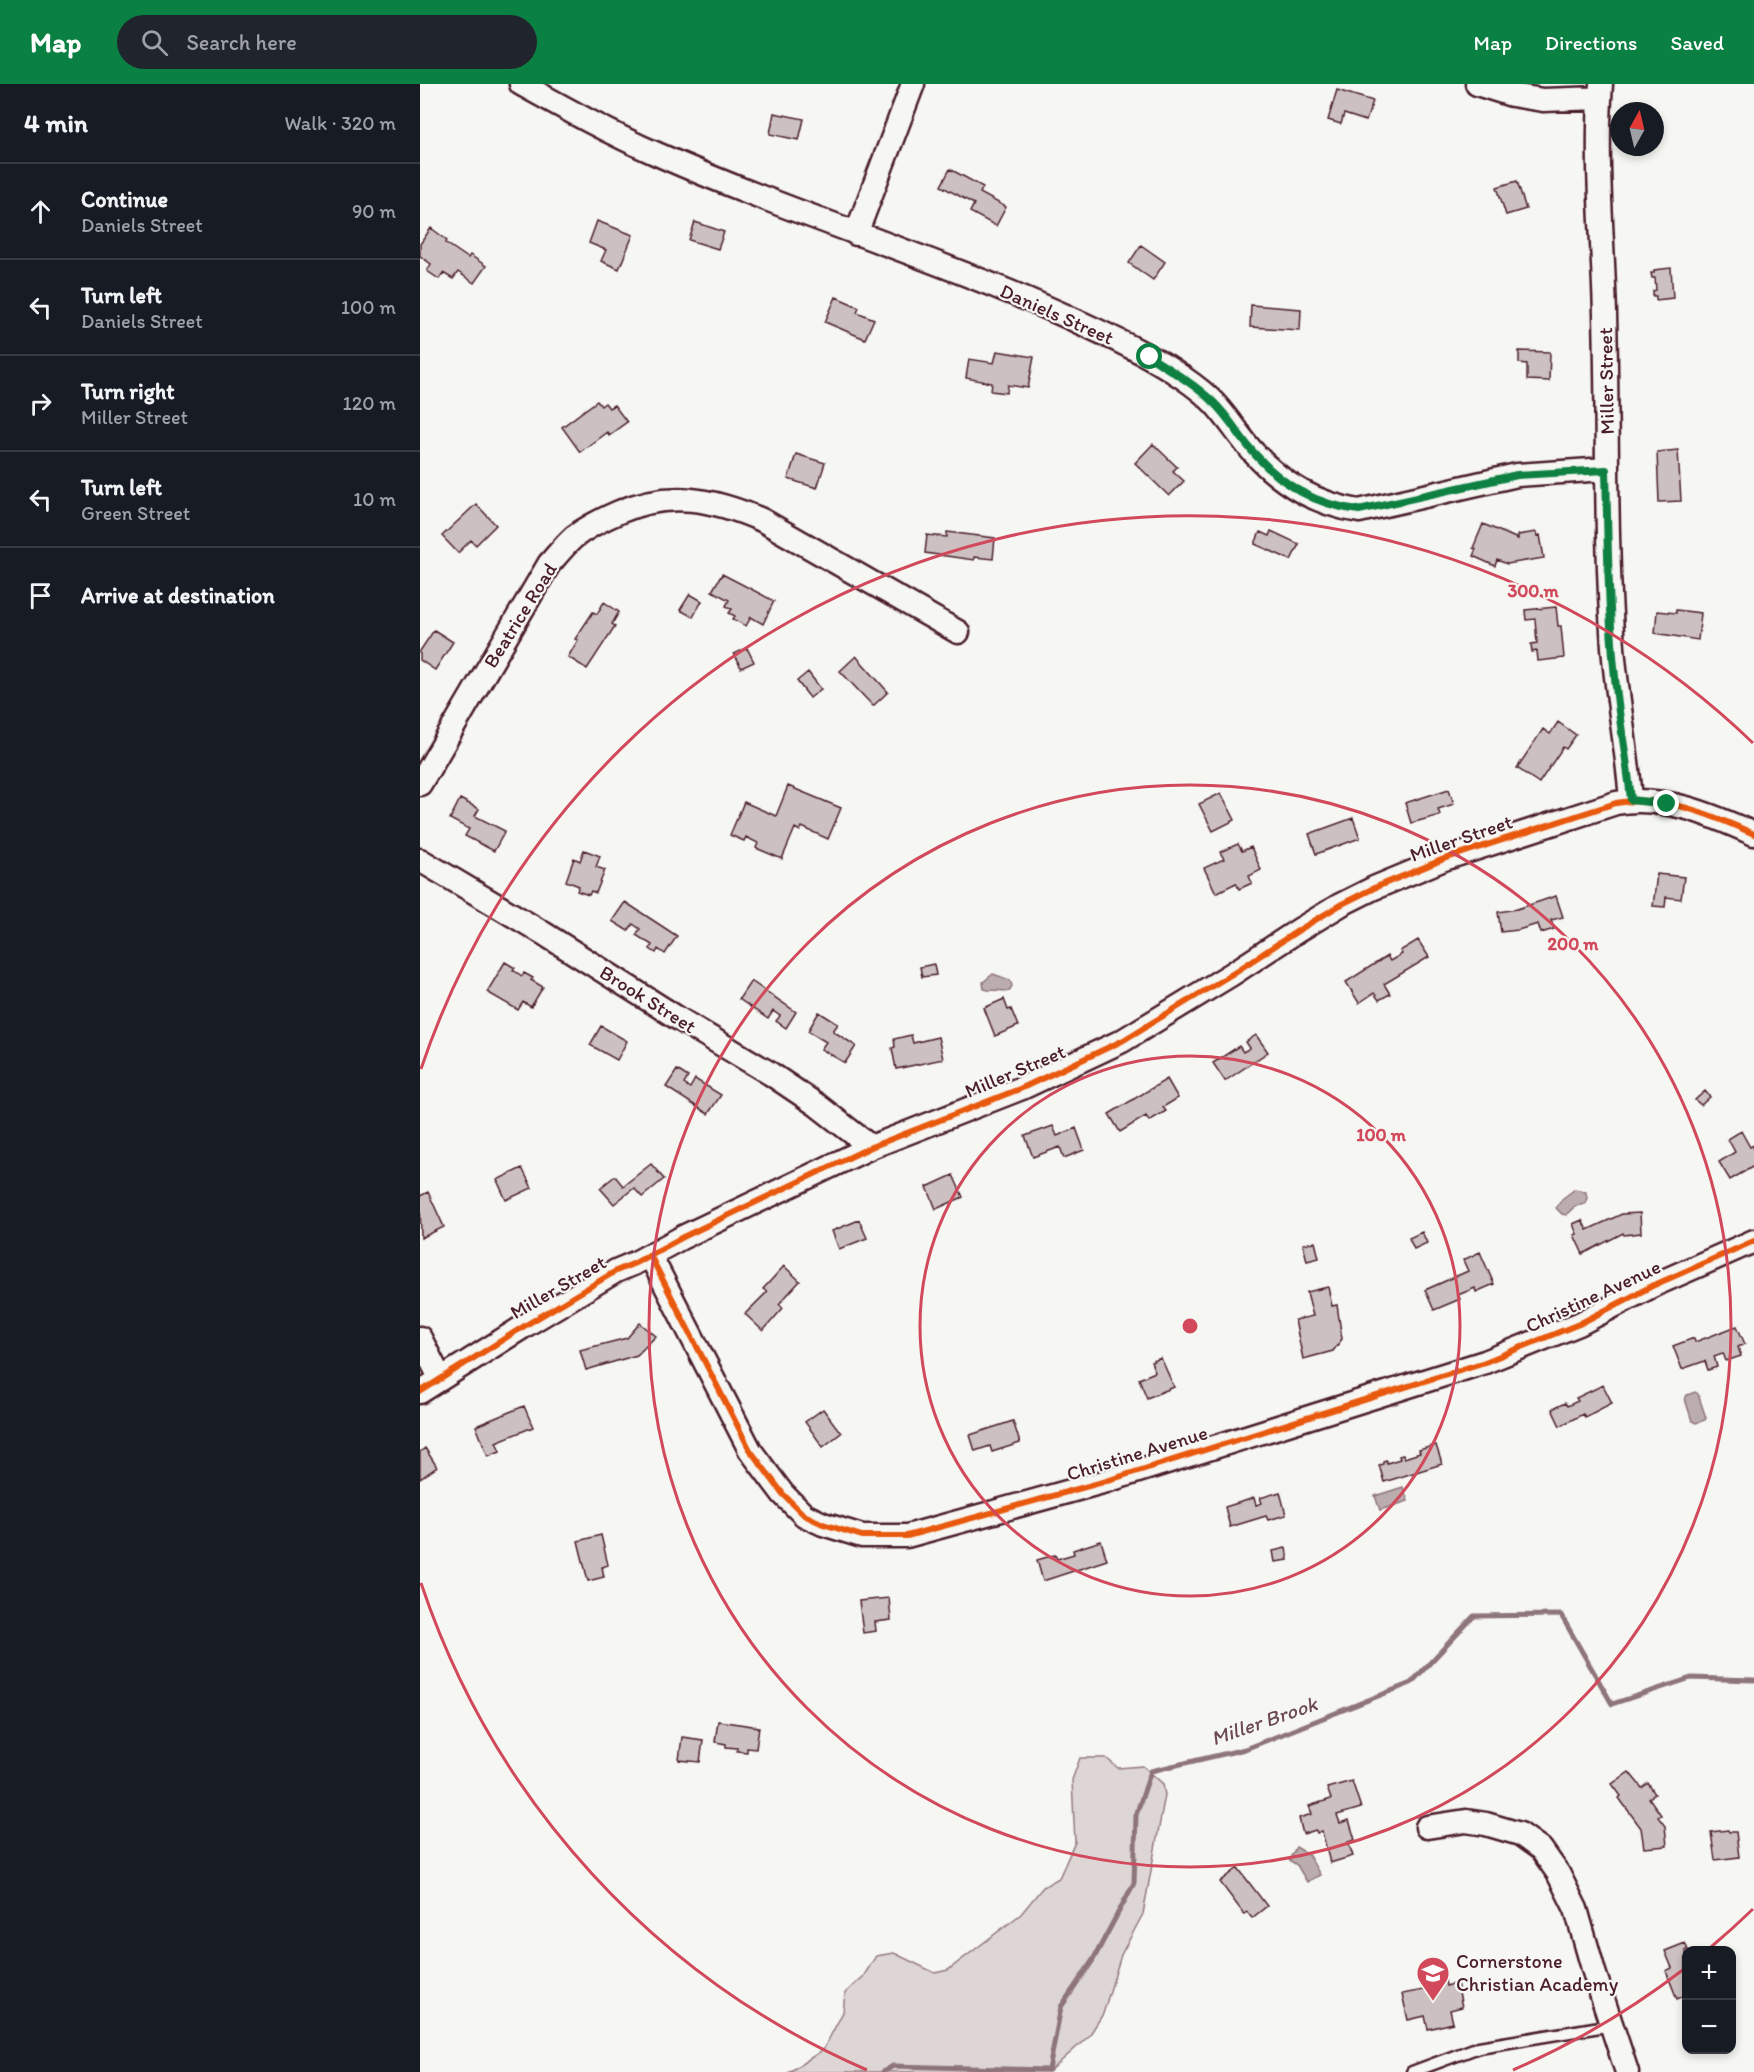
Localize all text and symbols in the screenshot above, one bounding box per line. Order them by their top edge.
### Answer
search box [117,15,537,69]
text: Map [30,25,81,59]
icon: search [138,26,171,59]
text: Search here [186,29,297,56]
text: Map [1474,30,1512,55]
text: Directions [1545,30,1637,55]
text: Saved [1670,30,1724,55]
north arrow [1610,102,1664,156]
text: 4 min [24,107,88,139]
text: Walk · 320 m [284,111,396,135]
text: Continue [81,186,168,213]
icon: ahead [24,195,57,228]
text: 90 m [352,199,396,223]
text: Daniels Street [81,213,203,237]
street label: Daniels Street [997,278,1117,350]
text: Turn left [81,282,162,309]
icon: left [24,291,57,324]
text: 100 m [341,295,396,319]
text: Daniels Street [81,309,203,333]
street label: Miller Street [1593,327,1619,435]
route start [1136,343,1162,369]
text: Turn right [81,378,175,405]
icon: right [24,387,57,420]
text: 120 m [343,391,396,415]
text: Miller Street [81,405,188,429]
text: Turn left [81,474,162,501]
icon: left [24,483,57,516]
text: 10 m [353,487,396,511]
text: Green Street [81,501,190,525]
street label: Beatrice Road [478,558,562,672]
icon: arrive [24,579,57,612]
text: 300 m [1507,580,1559,602]
text: Arrive at destination [81,582,275,609]
route end [1653,790,1679,816]
street label: Miller Street [1406,809,1516,867]
text: 200 m [1548,933,1599,955]
street label: Brook Street [595,960,701,1038]
street label: Miller Street [961,1039,1069,1103]
text: 100 m [1356,1124,1407,1146]
street label: Miller Street [506,1250,610,1324]
street label: Christine Avenue [1522,1254,1664,1338]
centre of rings [1180,1316,1200,1336]
street label: Christine Avenue [1064,1420,1210,1486]
water label: Miller Brook [1207,1690,1322,1750]
map controls [1682,1946,1736,2054]
button: + [1682,1946,1736,2000]
place label: Cornerstone Christian Academy [1456,1949,1619,1996]
school or university icon: Cornerstone Christian Academy [1415,1955,1451,2002]
button: − [1682,2000,1736,2054]

